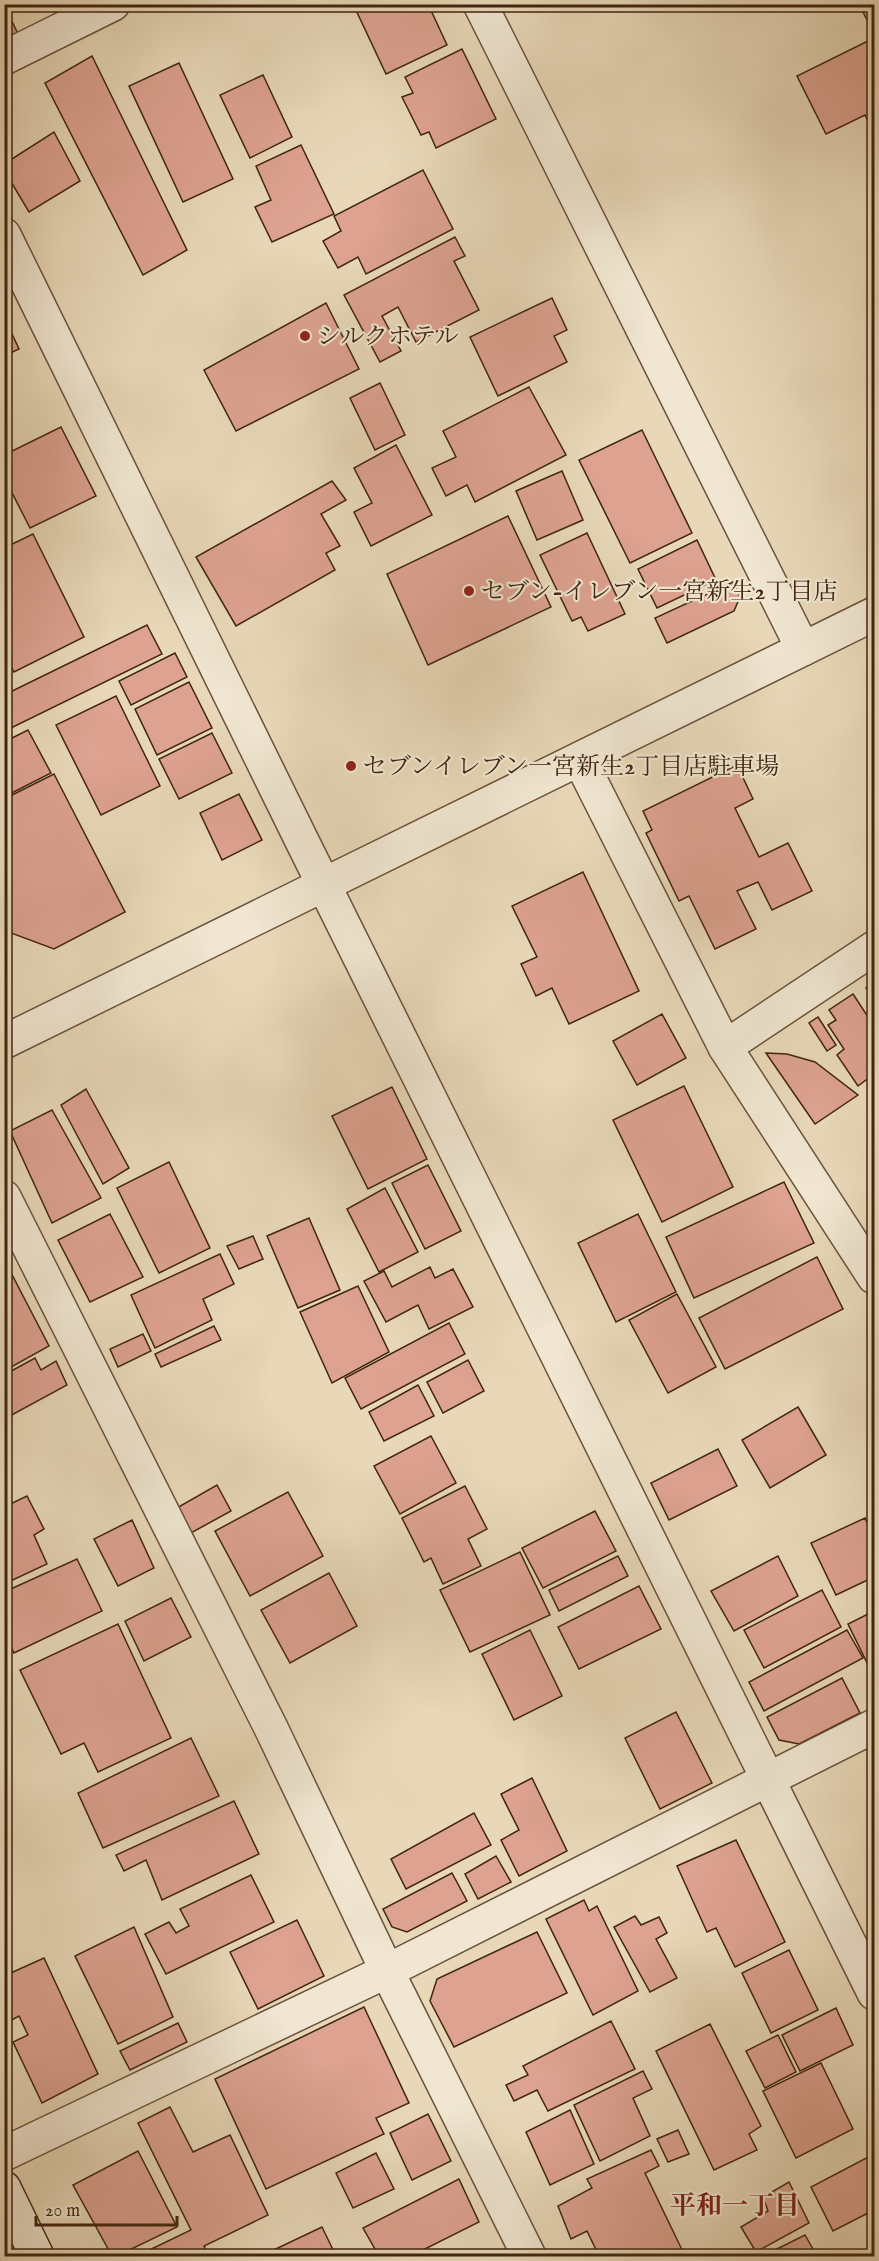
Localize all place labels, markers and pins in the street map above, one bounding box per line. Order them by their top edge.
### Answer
place label: シルクホテル [317,322,459,353]
marker: シルクホテル [298,329,312,343]
place label: セブン-イレブン一宮新生2丁目店 [481,577,838,608]
marker: セブン-イレブン一宮新生2丁目店 [462,584,476,598]
place label: セブンイレブン一宮新生2丁目店駐車場 [363,752,779,783]
marker: セブンイレブン一宮新生2丁目店駐車場 [344,759,358,773]

